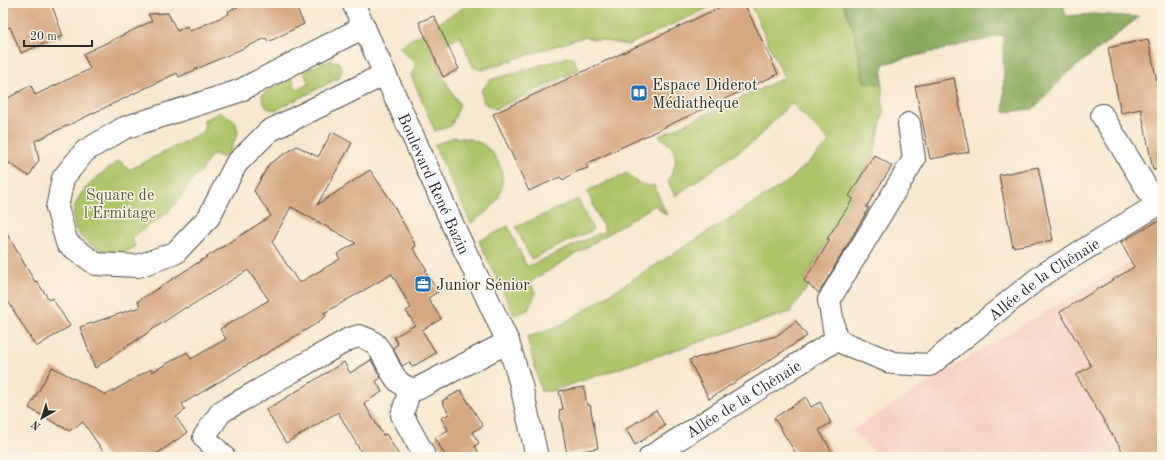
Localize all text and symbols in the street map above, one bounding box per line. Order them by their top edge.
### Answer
scale bar [24,22,92,48]
text: 20 m [30,31,57,43]
place label: Espace Diderot Médiathèque [652,78,758,112]
library icon: Espace Diderot Médiathèque [629,83,649,103]
street label: Boulevard René Bazin [394,111,472,258]
park label: Square de l'Ermitage [84,188,156,222]
street label: Allée de la Chênaie [986,236,1103,325]
office icon: Junior Sénior [413,274,433,294]
place label: Junior Sénior [436,278,530,294]
street label: Allée de la Chênaie [684,358,804,442]
north arrow [22,398,62,438]
text: N [29,417,43,432]

